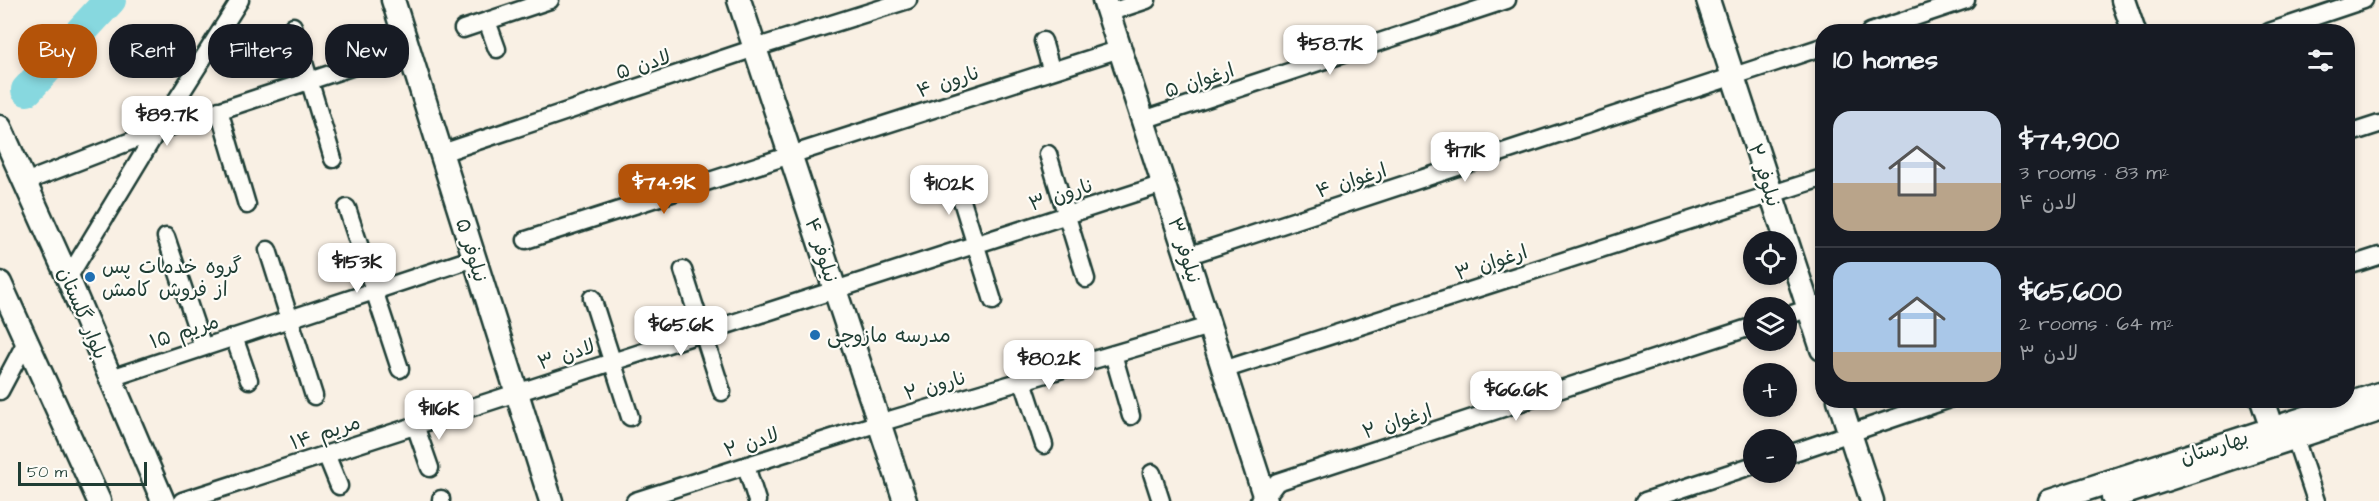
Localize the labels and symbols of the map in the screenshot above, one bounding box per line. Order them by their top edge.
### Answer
pin: $58.7K [1281,25,1379,76]
street label: لادن ۵ [612,43,674,87]
street label: ارغوان ۵ [1161,57,1238,105]
street label: نارون ۴ [913,59,984,105]
pin: $89.7K [118,96,216,147]
pin: $171K [1423,132,1507,183]
street label: نیلوفر ۲ [1741,140,1787,211]
street label: ارغوان ۴ [1312,156,1390,206]
pin: $74.9K [615,164,713,215]
pin: $102K [907,165,991,216]
street label: نارون ۳ [1025,171,1097,219]
street label: نیلوفر ۴ [797,214,845,286]
street label: نیلوفر ۳ [1160,214,1208,287]
street label: نیلوفر ۵ [448,215,494,286]
street label: ارغوان ۳ [1452,238,1531,288]
pin: $153K [315,243,399,294]
place label: گروه خدمات پس از فروش کامش [102,253,242,304]
street label: بلوار گلستان [50,263,114,364]
marker: گروه خدمات پس از فروش کامش [83,270,97,284]
pin: $65.6K [632,306,730,357]
street label: مریم ۱۵ [146,308,223,356]
place label: مدرسه مازوچی [827,322,951,350]
marker: مدرسه مازوچی [808,328,822,342]
street label: لادن ۳ [534,333,599,377]
pin: $80.2K [1000,340,1098,391]
street label: نارون ۲ [901,364,970,408]
pin: $66.6K [1467,371,1565,422]
pin: $116K [397,390,481,441]
street label: ارغوان ۲ [1359,398,1436,446]
street label: مریم ۱۴ [286,408,364,457]
street label: لادن ۲ [720,421,782,465]
street label: بهارستان [2177,424,2252,472]
scale bar [18,459,147,486]

